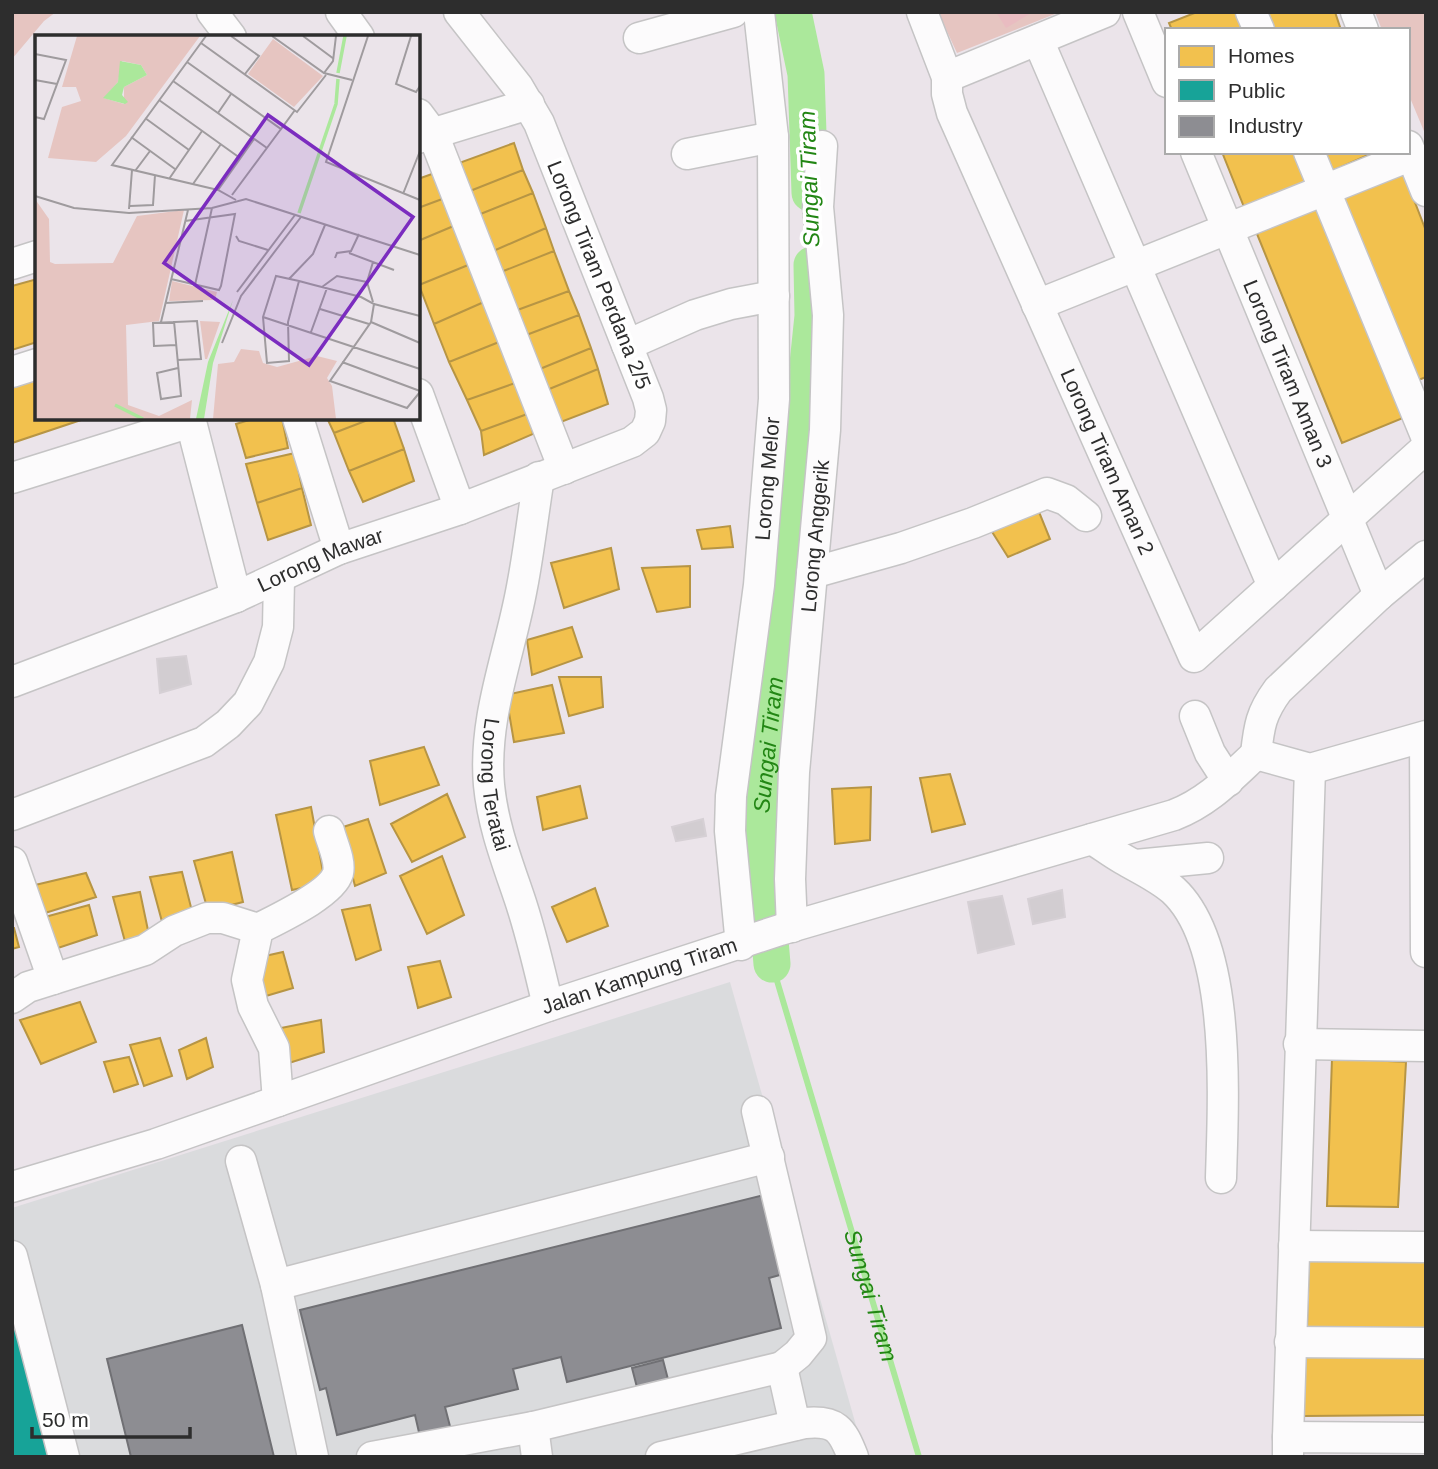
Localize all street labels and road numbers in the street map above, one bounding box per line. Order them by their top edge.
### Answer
street label: Lorong Tiram Perdana 2/5 [543,157,656,392]
street label: Lorong Tiram Aman 3 [1239,276,1337,471]
street label: Lorong Tiram Aman 2 [1056,365,1159,558]
street label: Lorong Melor [751,416,784,541]
street label: Lorong Anggerik [797,458,833,613]
street label: Lorong Mawar [254,523,386,596]
street label: Lorong Teratai [477,717,515,854]
street label: Jalan Kampung Tiram [538,933,740,1018]

